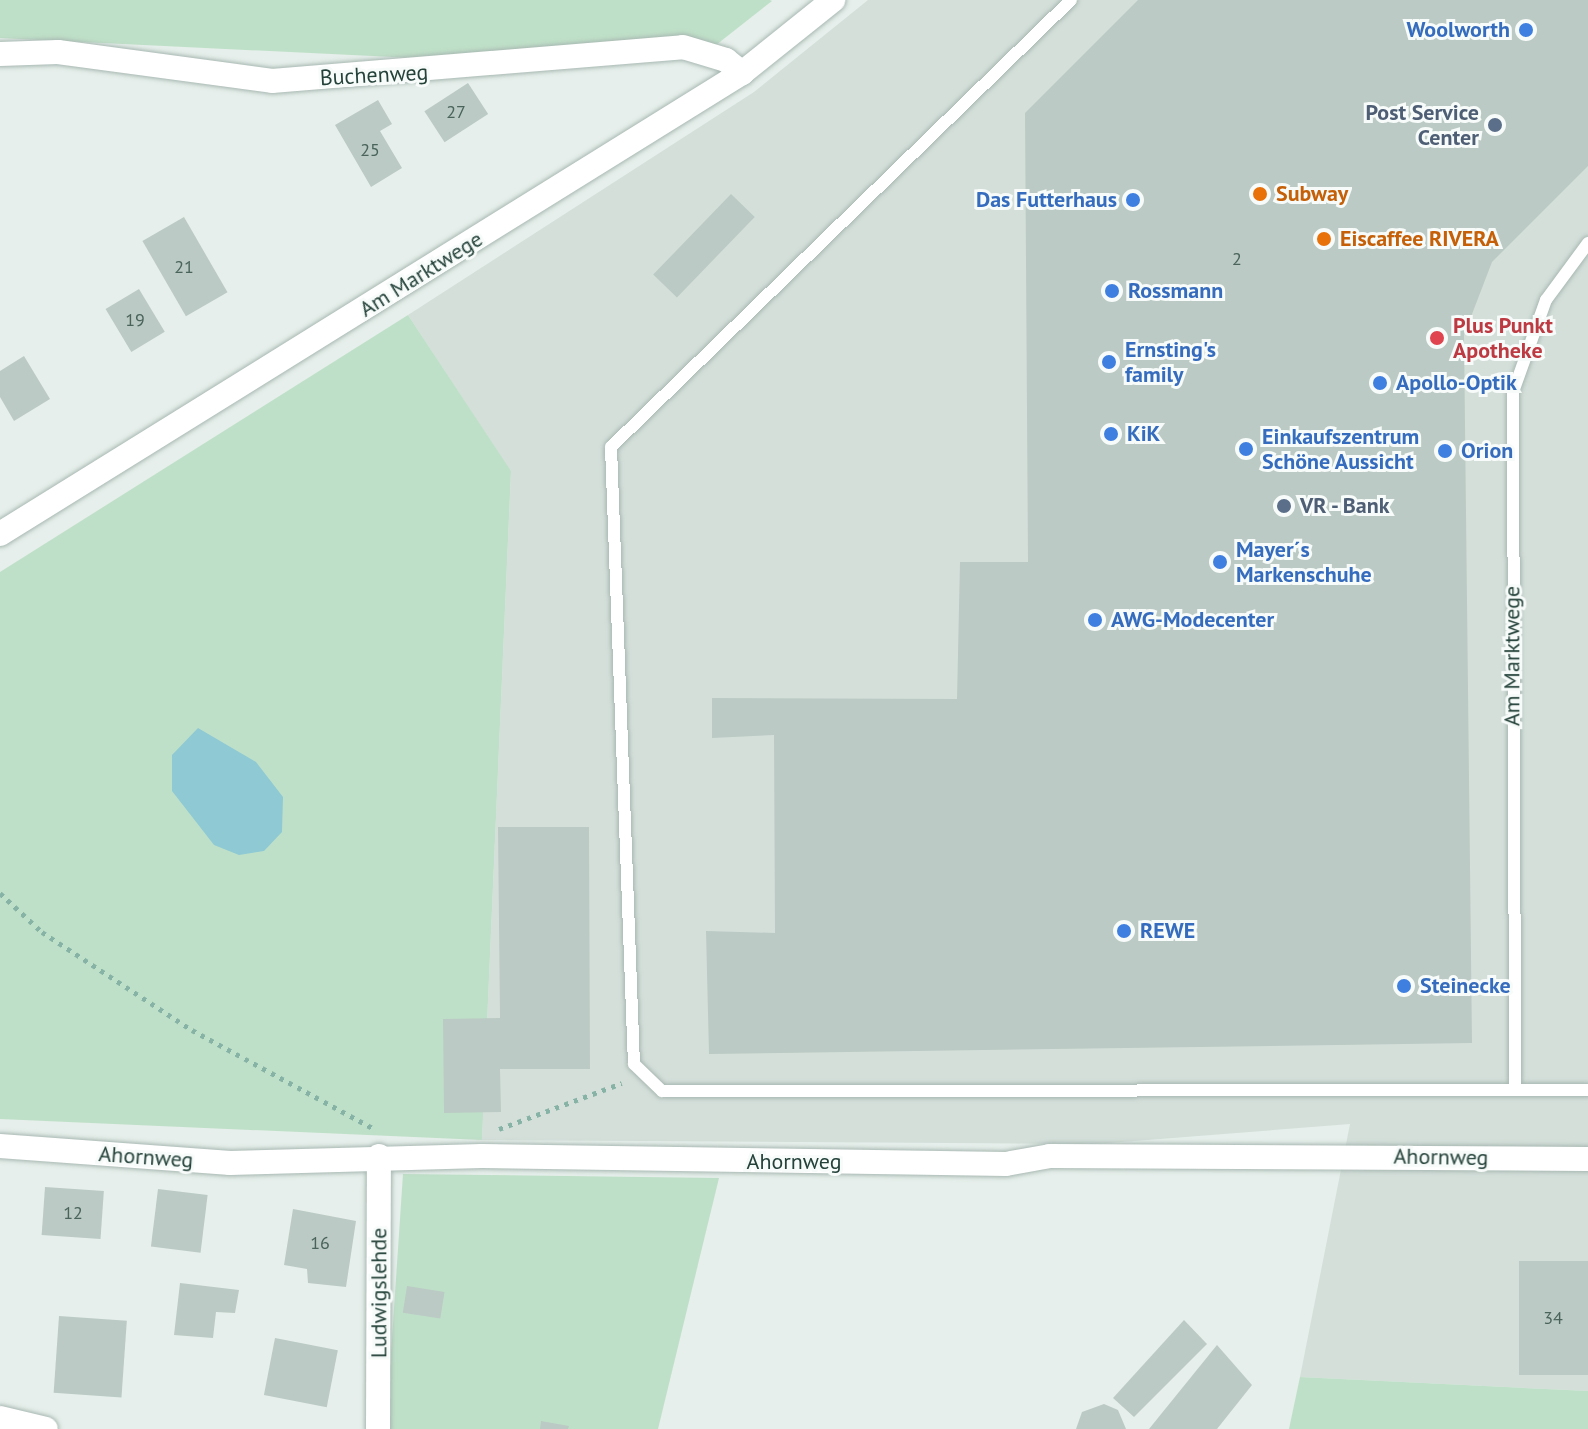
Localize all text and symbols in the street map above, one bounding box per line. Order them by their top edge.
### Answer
place label: Woolworth [1407,17,1510,43]
marker: Woolworth [1517,21,1535,39]
street label: Buchenweg [319,59,429,91]
place label: Post Service Center [1366,99,1479,150]
house number: 27 [446,101,466,123]
marker: Post Service Center [1486,116,1504,134]
house number: 25 [360,139,380,161]
place label: Subway [1276,181,1348,207]
marker: Subway [1251,185,1269,203]
place label: Das Futterhaus [976,187,1117,213]
marker: Das Futterhaus [1124,191,1142,209]
street label: Am Marktwege [355,226,487,322]
place label: Eiscaffee RIVERA [1340,226,1499,252]
marker: Eiscaffee RIVERA [1315,230,1333,248]
house number: 2 [1232,248,1242,270]
house number: 21 [174,256,194,278]
place label: Rossmann [1128,278,1223,304]
marker: Rossmann [1103,282,1121,300]
house number: 19 [125,309,145,331]
place label: Plus Punkt Apotheke [1453,312,1553,364]
marker: Plus Punkt Apotheke [1428,329,1446,347]
place label: Ernsting's family [1125,336,1216,388]
marker: Ernsting's family [1100,353,1118,371]
place label: Apollo-Optik [1396,370,1517,396]
marker: Apollo-Optik [1371,374,1389,392]
place label: KiK [1127,421,1160,447]
place label: Einkaufszentrum Schöne Aussicht [1262,423,1419,474]
marker: KiK [1102,425,1120,443]
place label: Orion [1461,438,1513,464]
marker: Einkaufszentrum Schöne Aussicht [1237,440,1255,458]
marker: Orion [1436,442,1454,460]
place label: VR - Bank [1300,493,1392,519]
marker: VR - Bank [1275,497,1293,515]
place label: Mayer´s Markenschuhe [1236,536,1372,588]
marker: Mayer´s Markenschuhe [1211,553,1229,571]
street label: Am Marktwege [1499,586,1525,726]
place label: AWG-Modecenter [1111,607,1274,633]
marker: AWG-Modecenter [1086,611,1104,629]
place label: REWE [1140,918,1195,944]
marker: REWE [1115,922,1133,940]
place label: Steinecke [1420,973,1511,999]
marker: Steinecke [1395,977,1413,995]
street label: Ahornweg [98,1141,194,1173]
street label: Ahornweg [1393,1143,1489,1171]
street label: Ahornweg [747,1149,841,1175]
house number: 12 [63,1202,83,1224]
street label: Ludwigslehde [366,1228,392,1358]
house number: 16 [310,1232,330,1254]
house number: 34 [1543,1307,1563,1329]

